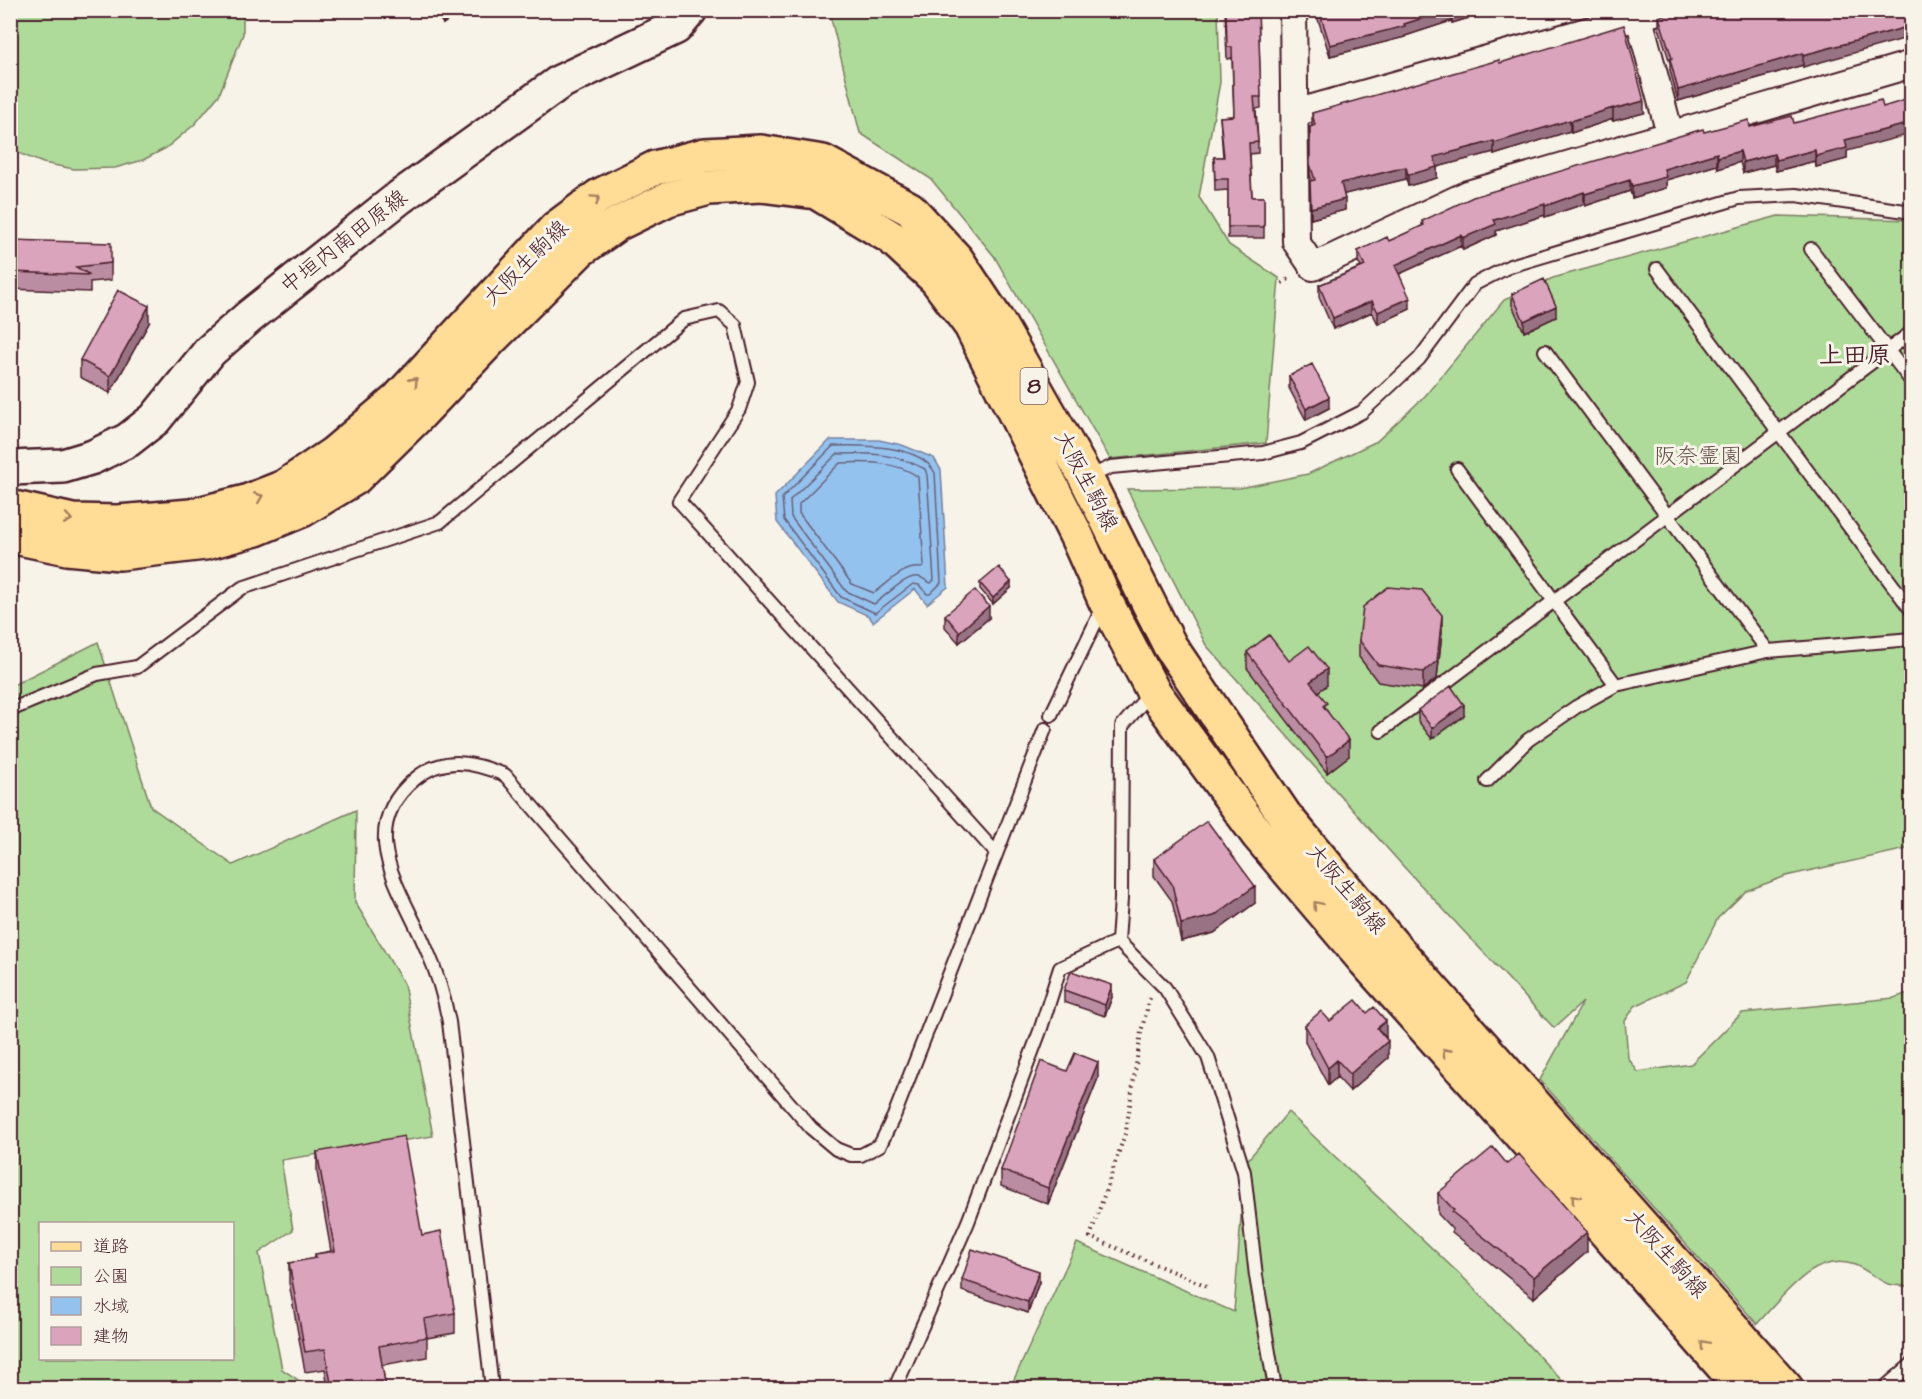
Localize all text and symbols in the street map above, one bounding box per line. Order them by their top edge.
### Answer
street label: 中垣内南田原線 [274,182,414,302]
one-way arrow [589,195,600,206]
street label: 大阪生駒線 [476,213,576,313]
district label: 上田原 [1819,339,1891,373]
road number: 8 [1020,368,1048,404]
one-way arrow [407,377,418,388]
street label: 大阪生駒線 [1046,425,1126,537]
park label: 阪奈霊園 [1654,441,1742,472]
one-way arrow [253,492,264,504]
one-way arrow [63,513,72,525]
street label: 大阪生駒線 [1299,837,1393,941]
one-way arrow [1314,901,1325,912]
one-way arrow [1442,1048,1453,1059]
one-way arrow [1572,1194,1583,1205]
street label: 大阪生駒線 [1618,1203,1714,1305]
legend [39,1222,234,1360]
text: 道路 [93,1234,129,1259]
text: 公園 [93,1264,129,1289]
text: 水域 [93,1294,129,1319]
text: 建物 [93,1324,129,1349]
one-way arrow [1700,1341,1711,1351]

